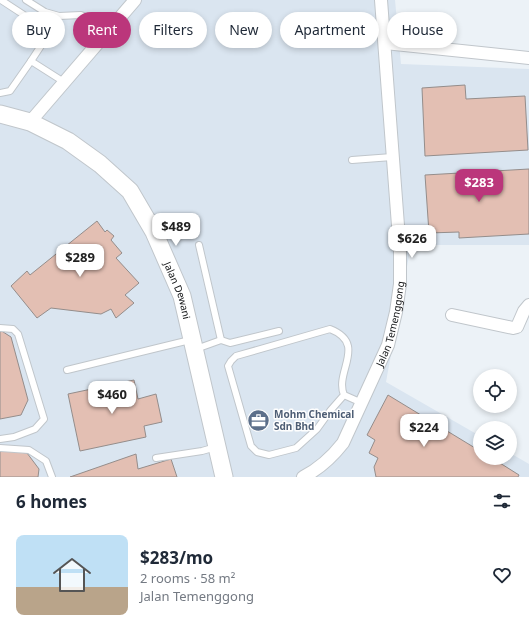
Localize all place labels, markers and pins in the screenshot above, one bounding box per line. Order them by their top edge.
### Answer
pin: $283 [455,169,503,203]
pin: $489 [152,213,200,247]
pin: $626 [388,225,436,259]
pin: $289 [56,244,104,278]
pin: $460 [88,381,136,415]
office icon: Mohm Chemical Sdn Bhd [246,407,272,433]
place label: Mohm Chemical Sdn Bhd [274,407,354,433]
pin: $224 [400,414,448,448]

